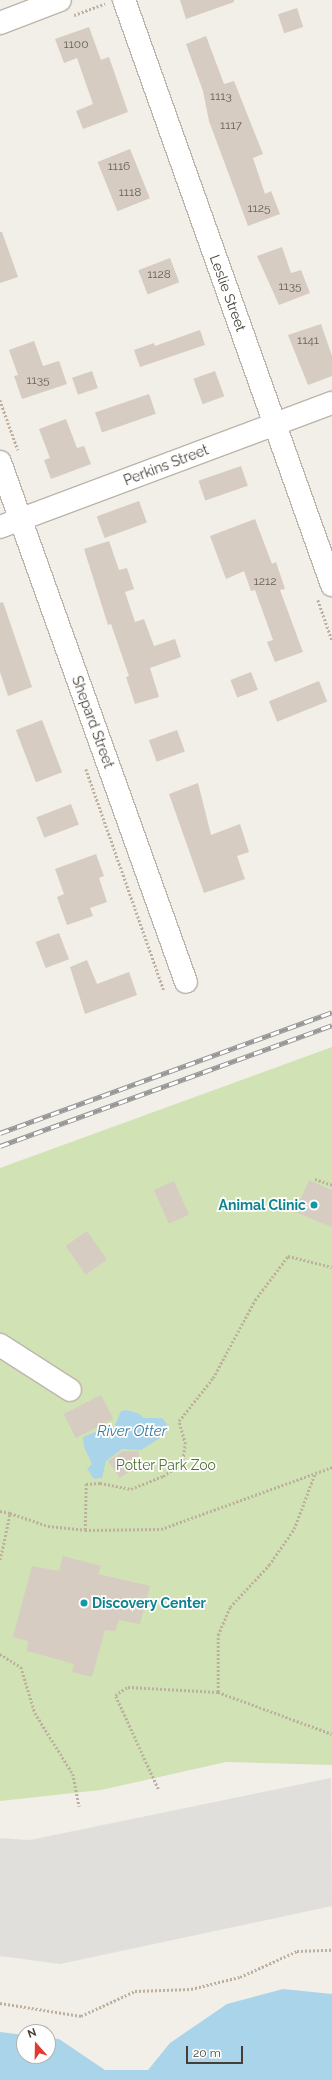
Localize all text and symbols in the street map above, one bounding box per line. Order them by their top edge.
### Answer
house number: 1100 [64,38,88,52]
house number: 1113 [210,90,232,104]
house number: 1117 [220,119,242,133]
house number: 1116 [108,160,130,174]
house number: 1118 [119,186,141,200]
house number: 1125 [247,202,271,216]
street label: Leslie Street [206,252,250,334]
house number: 1128 [147,268,171,282]
house number: 1135 [278,280,302,294]
house number: 1141 [297,334,319,348]
house number: 1135 [26,374,50,388]
street label: Perkins Street [121,441,211,489]
house number: 1212 [254,575,276,589]
street label: Shepard Street [69,674,117,770]
place label: Animal Clinic [218,1197,306,1213]
marker: Animal Clinic [309,1200,319,1210]
water label: River Otter [97,1423,167,1441]
park label: Potter Park Zoo [116,1457,216,1473]
place label: Discovery Center [92,1595,206,1611]
marker: Discovery Center [79,1598,89,1608]
north arrow [16,2024,56,2064]
text: N [26,2026,38,2041]
scale bar [188,2038,245,2064]
text: 20 m [193,2046,221,2060]

